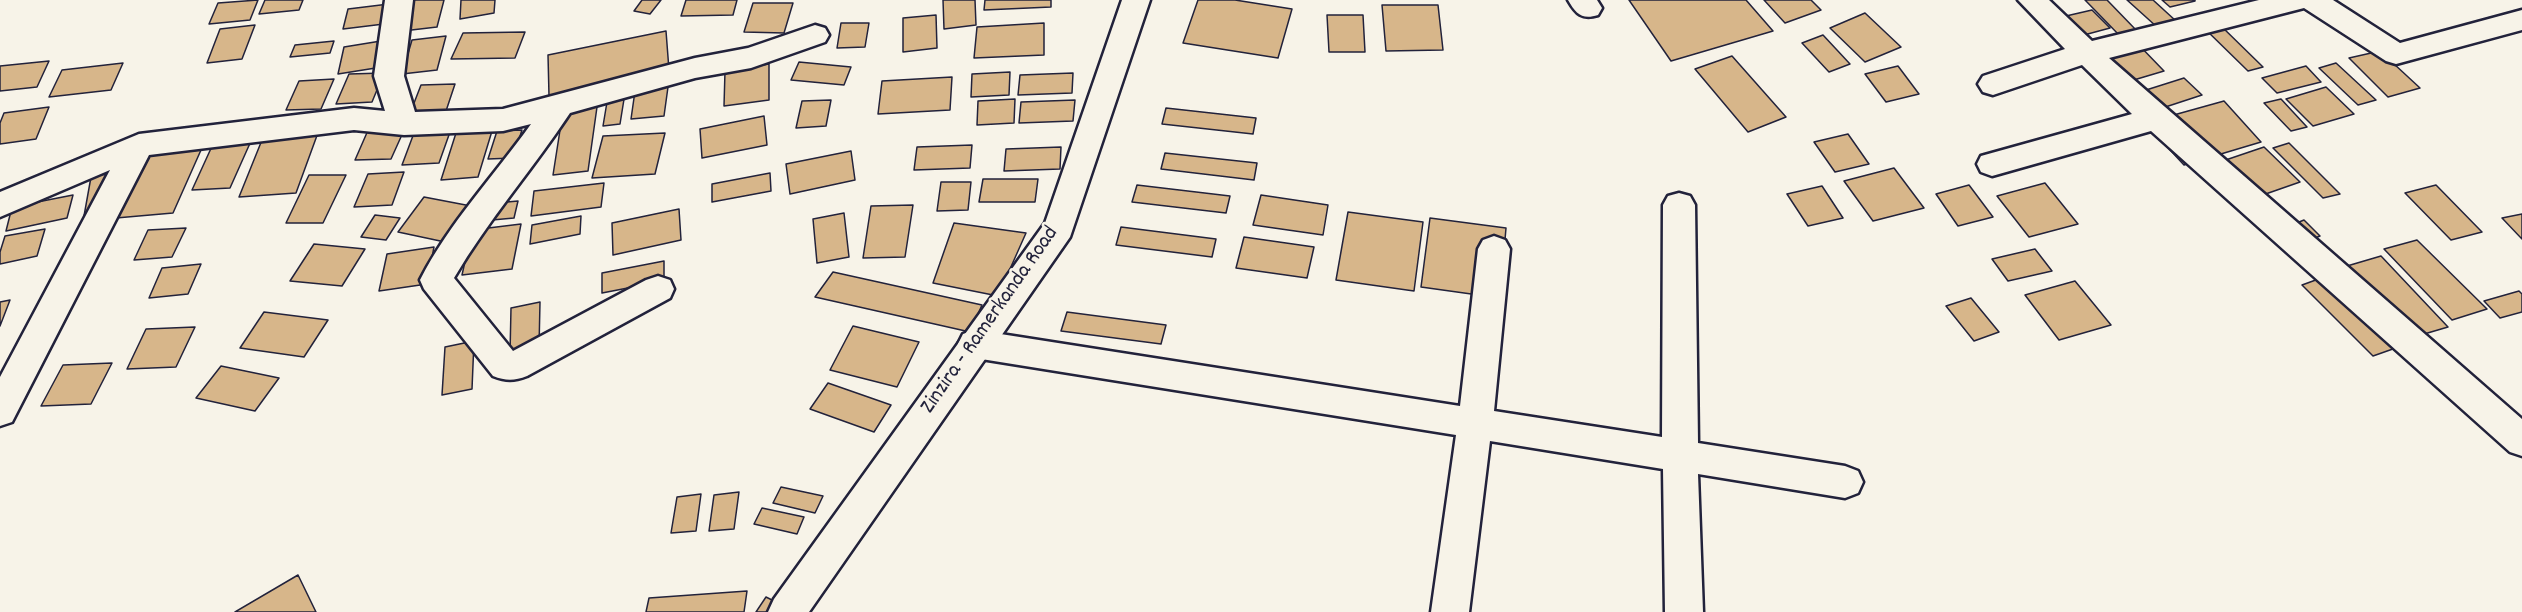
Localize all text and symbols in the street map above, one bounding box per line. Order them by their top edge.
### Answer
street label: Zinzira - Ramerkanda Road [916,222,1066,420]

